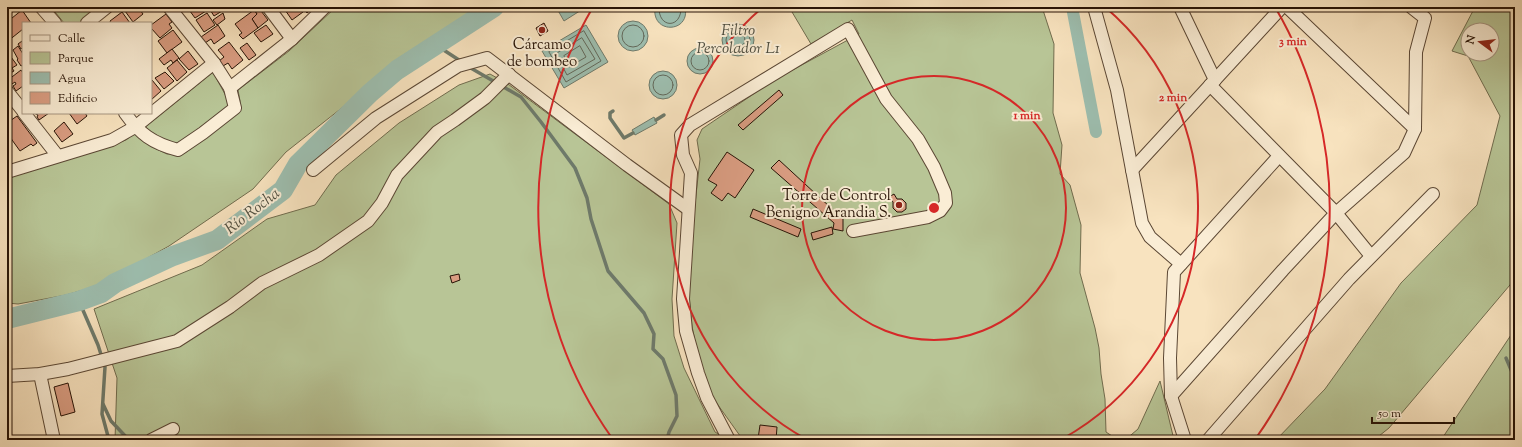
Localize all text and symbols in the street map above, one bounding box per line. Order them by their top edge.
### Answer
water label: Filtro Percolador L1 [696,20,780,61]
legend [22,22,152,114]
north arrow [1460,22,1500,62]
marker: Cárcamo de bombeo [537,25,547,35]
text: Calle [58,30,86,48]
text: 3 min [1279,33,1308,51]
text: N [1462,33,1480,47]
place label: Cárcamo de bombeo [507,35,577,73]
text: Parque [58,50,94,68]
text: Agua [58,70,86,88]
text: 2 min [1159,89,1188,107]
text: Edificio [58,90,98,108]
text: 1 min [1012,107,1041,125]
water label: Río Rocha [221,183,285,241]
place label: Torre de Control Benigno Arandia S. [766,186,891,224]
marker: Torre de Control Benigno Arandia S. [894,200,904,210]
centre of rings [927,201,941,215]
scale bar [1372,399,1454,425]
text: 50 m [1377,405,1401,423]

